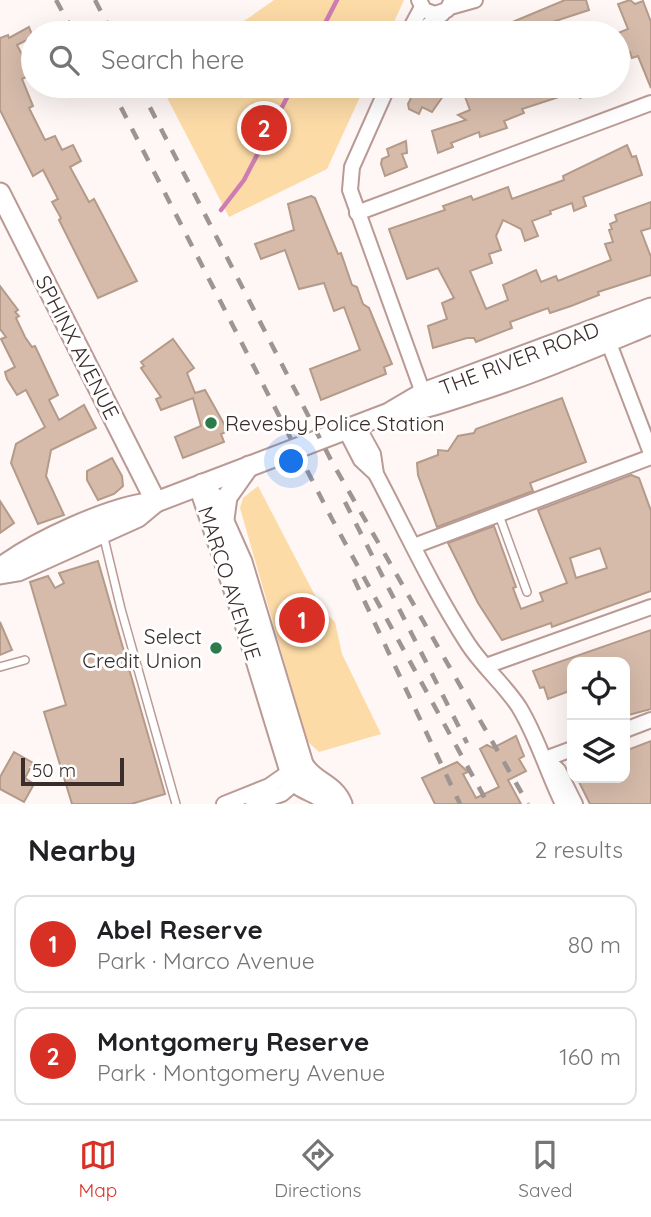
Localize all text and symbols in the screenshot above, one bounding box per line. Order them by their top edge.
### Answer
search box [21,21,630,98]
icon: search [45,41,83,79]
text: Search here [101,43,245,76]
pin: 2 [241,102,287,154]
street label: SPHINX AVENUE [31,271,125,423]
street label: THE RIVER ROAD [435,316,603,400]
place label: Revesby Police Station [225,410,445,436]
marker: Revesby Police Station [203,415,219,431]
your location [274,444,308,478]
street label: MARCO AVENUE [193,503,267,663]
pin: 1 [279,594,325,646]
place label: Select Credit Union [82,623,202,673]
marker: Select Credit Union [208,640,224,656]
map controls [567,657,630,783]
button: locate [567,657,630,720]
button: layers [567,720,630,783]
scale bar [21,755,124,787]
text: 50 m [32,758,76,782]
text: Nearby [28,831,136,869]
text: 2 results [534,835,623,864]
text: Abel Reserve [97,913,263,946]
text: 1 [49,930,57,959]
text: 80 m [568,930,621,959]
text: Park · Marco Avenue [97,946,315,975]
text: Montgomery Reserve [97,1025,369,1058]
text: 2 [46,1042,60,1071]
text: 160 m [559,1042,621,1071]
text: Park · Montgomery Avenue [97,1058,385,1087]
tab: Map [79,1136,117,1202]
tab: Directions [274,1136,361,1202]
tab: Saved [518,1136,573,1202]

